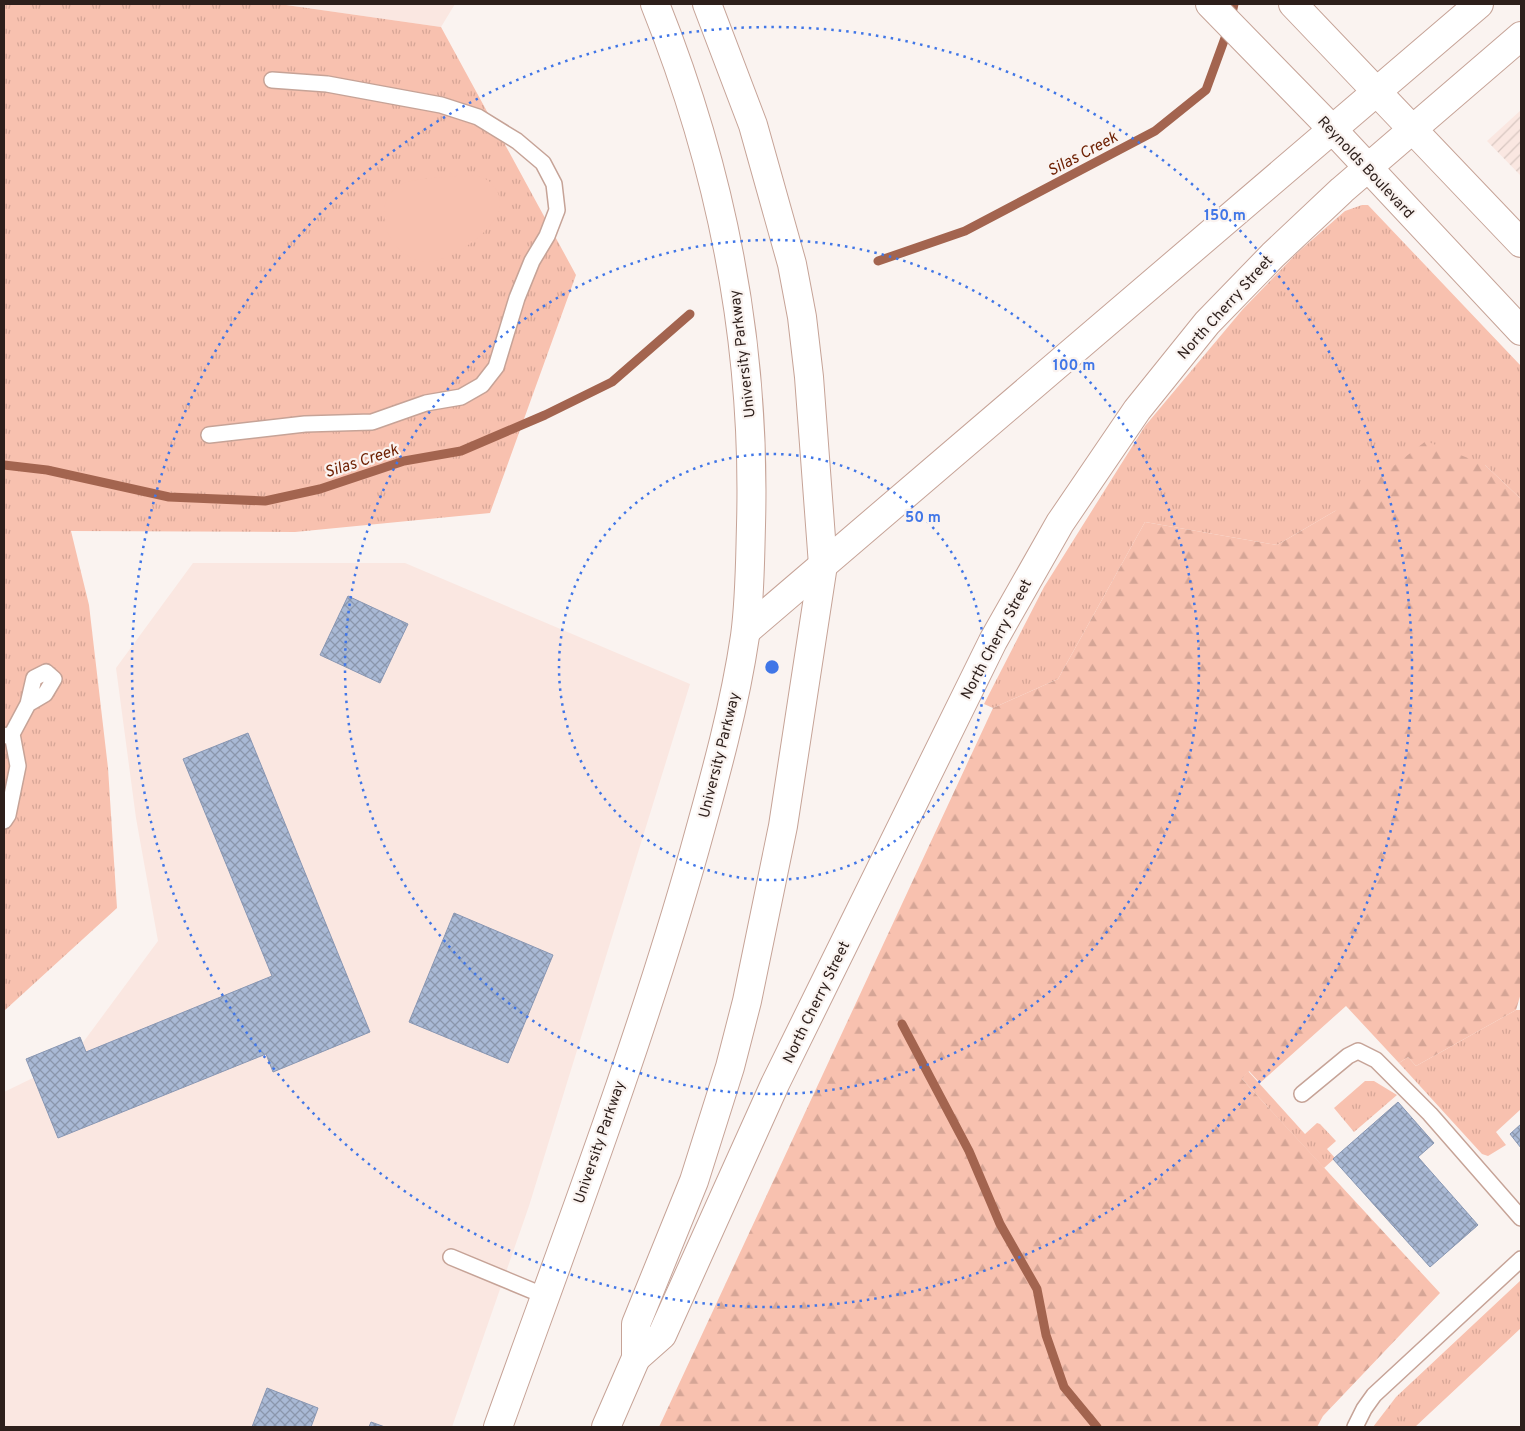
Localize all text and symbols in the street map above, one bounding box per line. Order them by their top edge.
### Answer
street label: Reynolds Boulevard [1313,113,1417,223]
water label: Silas Creek [1044,128,1122,182]
text: 150 m [1204,207,1246,226]
street label: North Cherry Street [1174,252,1278,364]
street label: University Parkway [726,289,761,419]
text: 100 m [1053,357,1095,376]
water label: Silas Creek [322,440,402,483]
text: 50 m [905,509,941,528]
street label: North Cherry Street [958,576,1037,703]
centre of rings [763,658,781,676]
street label: University Parkway [696,690,745,820]
street label: North Cherry Street [780,939,855,1067]
street label: University Parkway [570,1078,630,1207]

